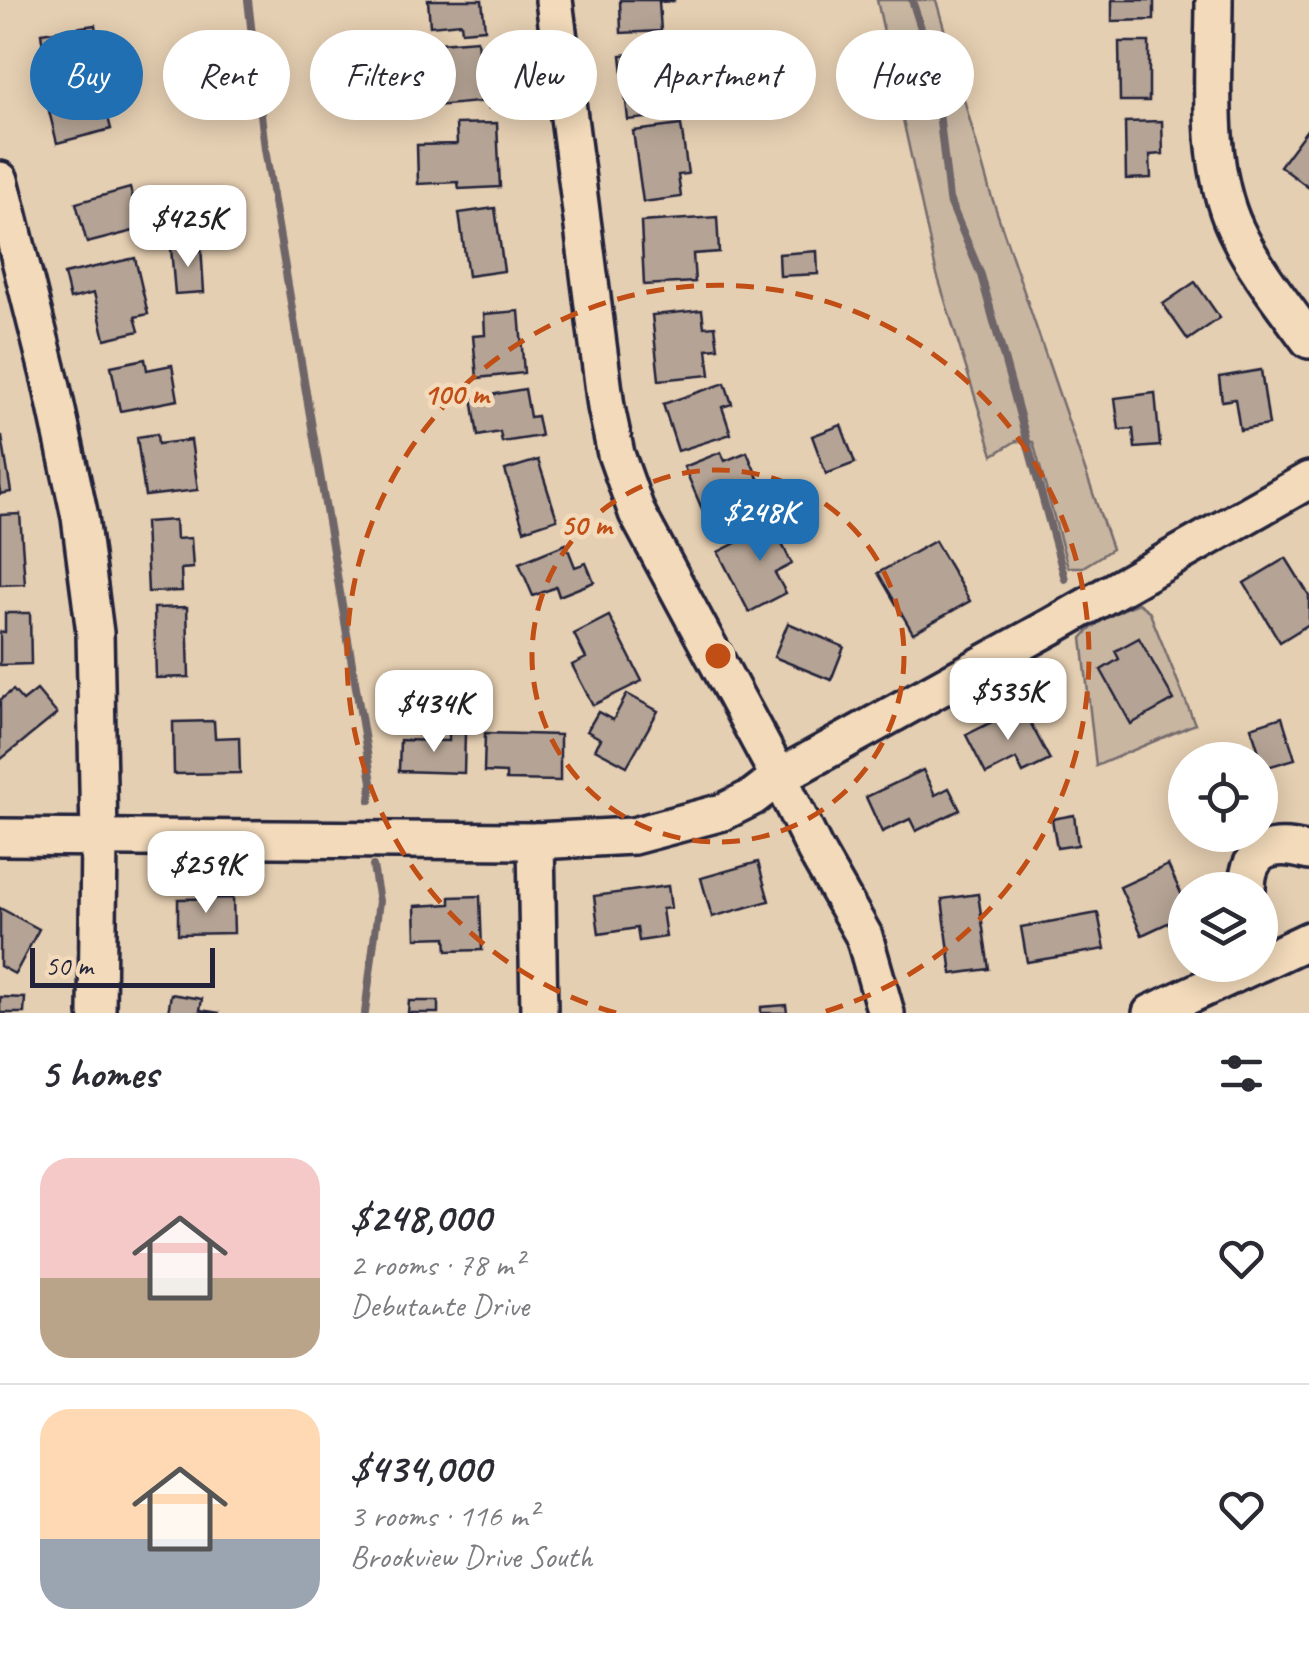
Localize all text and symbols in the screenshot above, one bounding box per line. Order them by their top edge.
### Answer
chip: Buy [30,30,143,120]
chip: Rent [163,30,290,120]
chip: Filters [310,30,456,120]
chip: New [476,30,597,120]
chip: Apartment [617,30,816,120]
chip: House [836,30,974,120]
pin: $425K [118,185,258,270]
text: $425K [151,197,225,238]
text: 100 m [424,375,491,413]
pin: $248K [690,479,830,564]
text: $248K [723,491,797,532]
text: 50 m [561,506,614,544]
centre of rings [700,638,736,674]
pin: $535K [938,658,1078,743]
pin: $434K [364,670,504,755]
text: $535K [972,670,1044,711]
text: $434K [397,682,471,723]
map controls [1168,742,1278,982]
button: locate [1168,742,1278,852]
pin: $259K [136,831,276,916]
text: $259K [170,843,242,884]
button: layers [1168,872,1278,982]
scale bar [30,943,215,988]
text: 50 m [45,948,93,983]
icon: filters [1214,1046,1269,1101]
text: 5 homes [40,1047,158,1100]
text: $248,000 [350,1191,491,1244]
icon: home [120,1198,240,1318]
icon: heart [1214,1231,1269,1286]
text: 2 rooms · 78 m² [350,1244,523,1285]
text: Debutante Drive [350,1285,529,1326]
text: $434,000 [350,1442,491,1495]
icon: home [120,1449,240,1569]
icon: heart [1214,1482,1269,1537]
text: 3 rooms · 116 m² [350,1495,537,1536]
text: Brookview Drive South [350,1536,592,1577]

